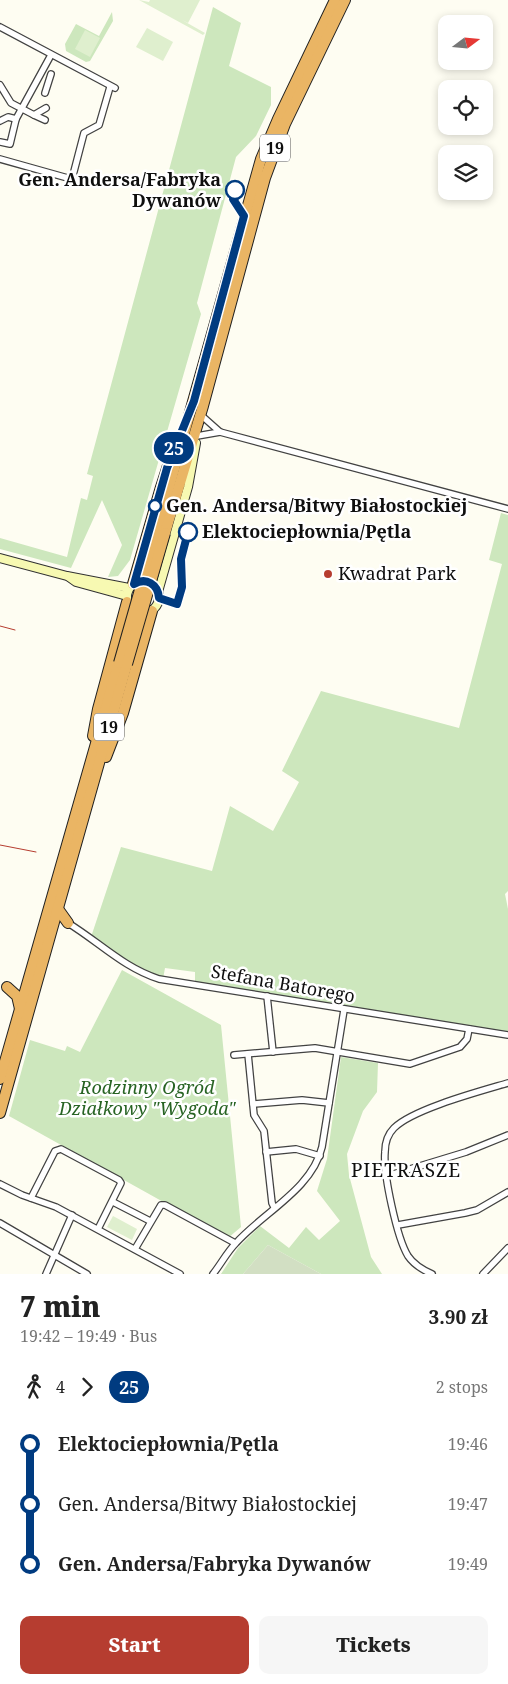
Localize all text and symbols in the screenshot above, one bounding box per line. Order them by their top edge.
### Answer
north arrow [438,15,492,70]
map controls [438,15,493,200]
button: locate [438,80,493,135]
road number: 19 [260,134,290,162]
button: layers [438,145,493,200]
place label: Gen. Andersa/Fabryka Dywanów [18,167,222,212]
marker: Gen. Andersa/Fabryka Dywanów [225,180,245,200]
line badge: 25 [152,432,196,464]
text: 25 [164,436,184,460]
place label: Gen. Andersa/Bitwy Białostockiej [166,493,467,517]
marker: Gen. Andersa/Bitwy Białostockiej [148,499,162,513]
place label: Elektociepłownia/Pętla [202,519,411,543]
marker: Elektociepłownia/Pętla [178,522,198,542]
place label: Kwadrat Park [338,561,457,585]
marker: Kwadrat Park [322,568,334,580]
road number: 19 [94,714,124,740]
street label: Stefana Batorego [209,959,357,1007]
park label: Rodzinny Ogród Działkowy "Wygoda" [58,1075,237,1120]
district label: PIETRASZE [351,1157,461,1183]
text: 7 min [20,1287,100,1325]
text: 3.90 zł [429,1304,488,1330]
text: 19:42 – 19:49 · Bus [20,1325,157,1347]
icon: walk [20,1373,48,1401]
icon: forward [73,1373,101,1401]
text: 25 [119,1375,139,1399]
text: 4 [56,1376,65,1398]
text: 2 stops [436,1376,488,1398]
text: Elektociepłownia/Pętla [58,1431,279,1457]
text: 19:46 [448,1433,488,1455]
text: Gen. Andersa/Bitwy Białostockiej [58,1491,357,1517]
text: 19:47 [448,1493,488,1515]
text: Gen. Andersa/Fabryka Dywanów [58,1551,371,1577]
text: 19:49 [448,1553,488,1575]
button: Start [20,1616,249,1674]
button: Tickets [259,1616,488,1674]

